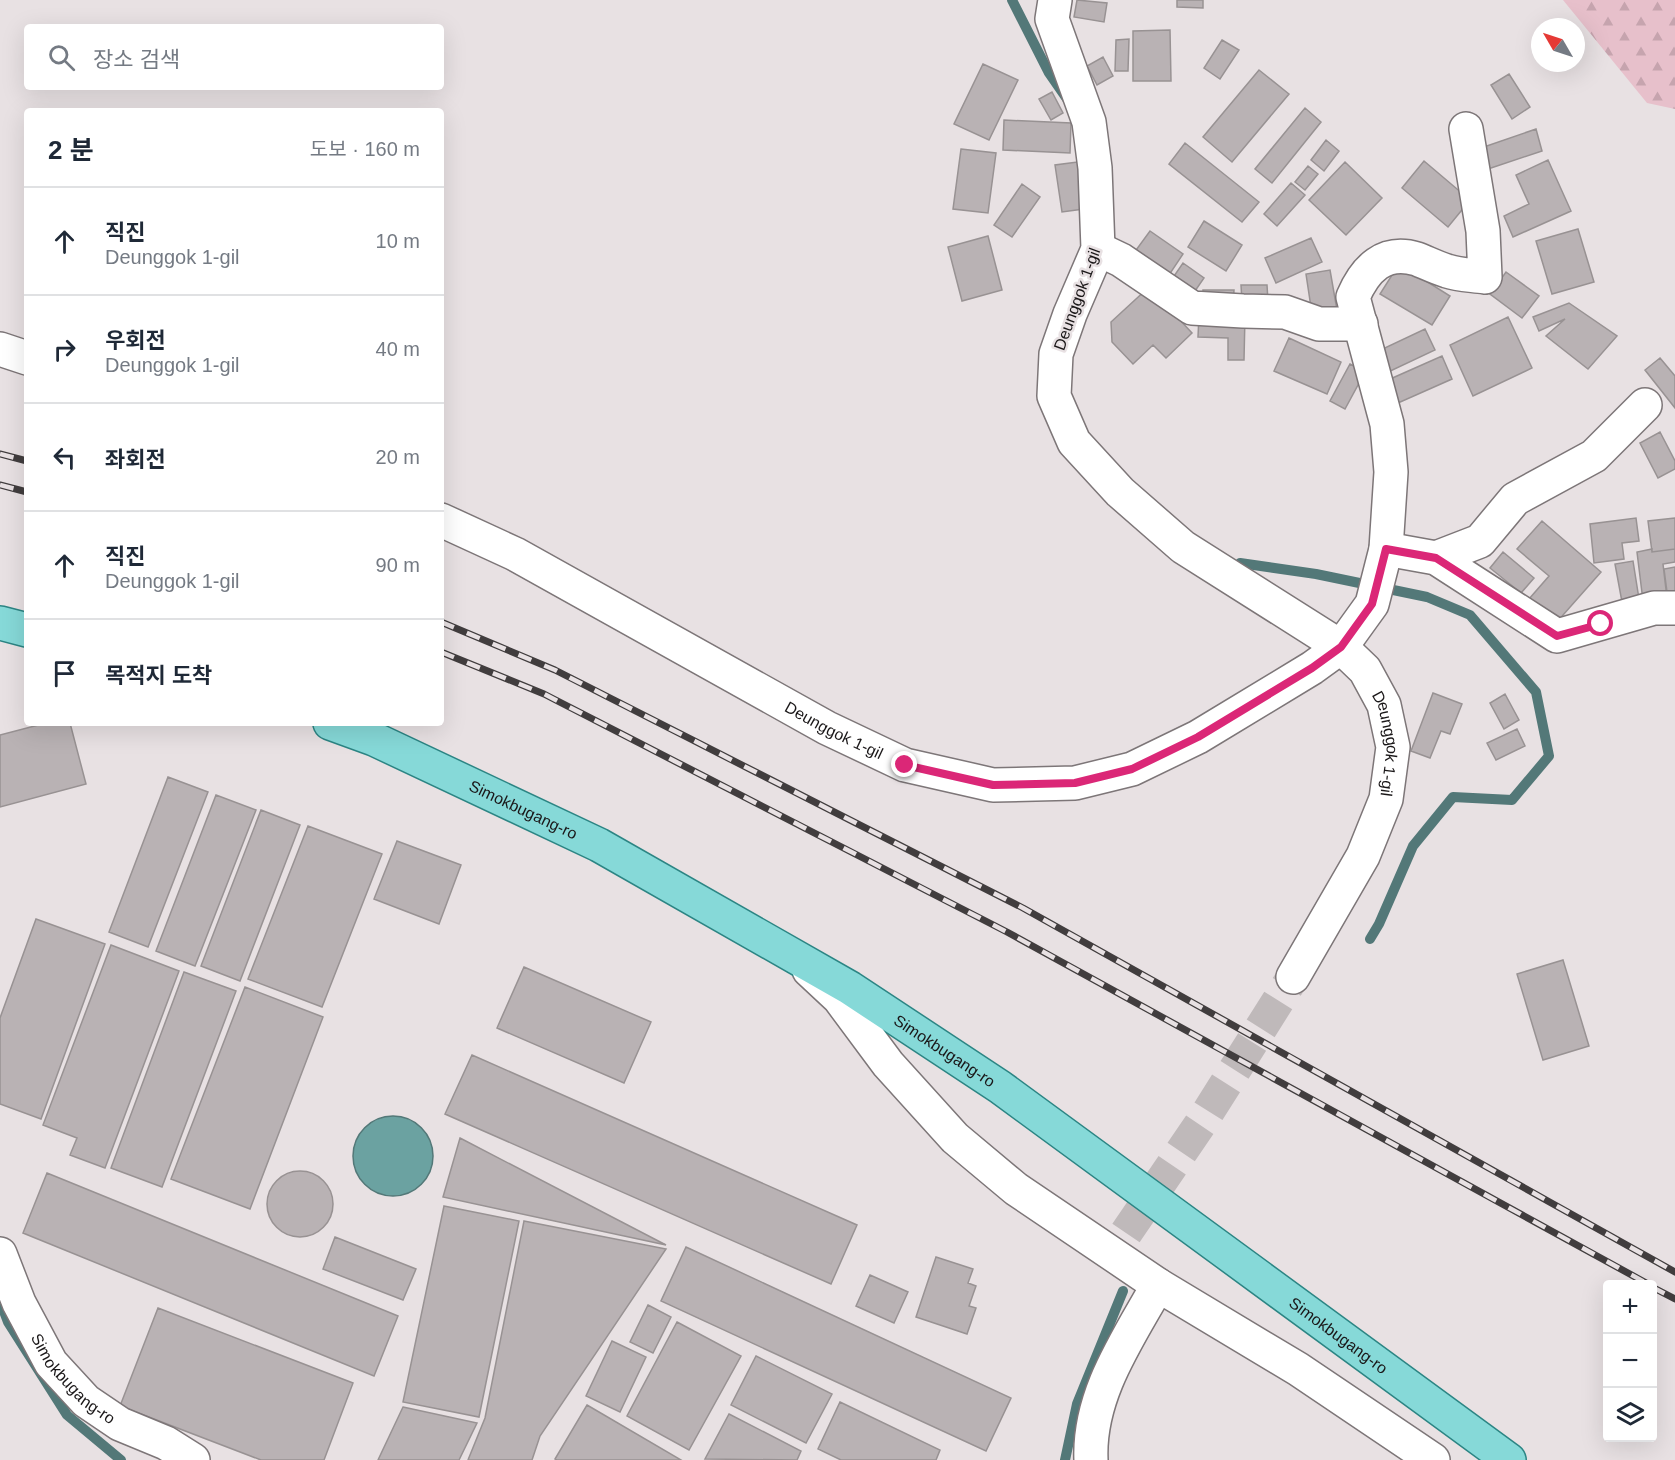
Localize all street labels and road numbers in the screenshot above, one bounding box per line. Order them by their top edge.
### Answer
street label: Deunggok 1-gil [1051,246,1103,352]
street label: Deunggok 1-gil [1369,688,1402,797]
street label: Deunggok 1-gil [782,698,886,762]
street label: Simokbugang-ro [467,777,580,842]
street label: Simokbugang-ro [891,1011,999,1090]
street label: Simokbugang-ro [1286,1294,1391,1377]
street label: Simokbugang-ro [28,1331,119,1427]

